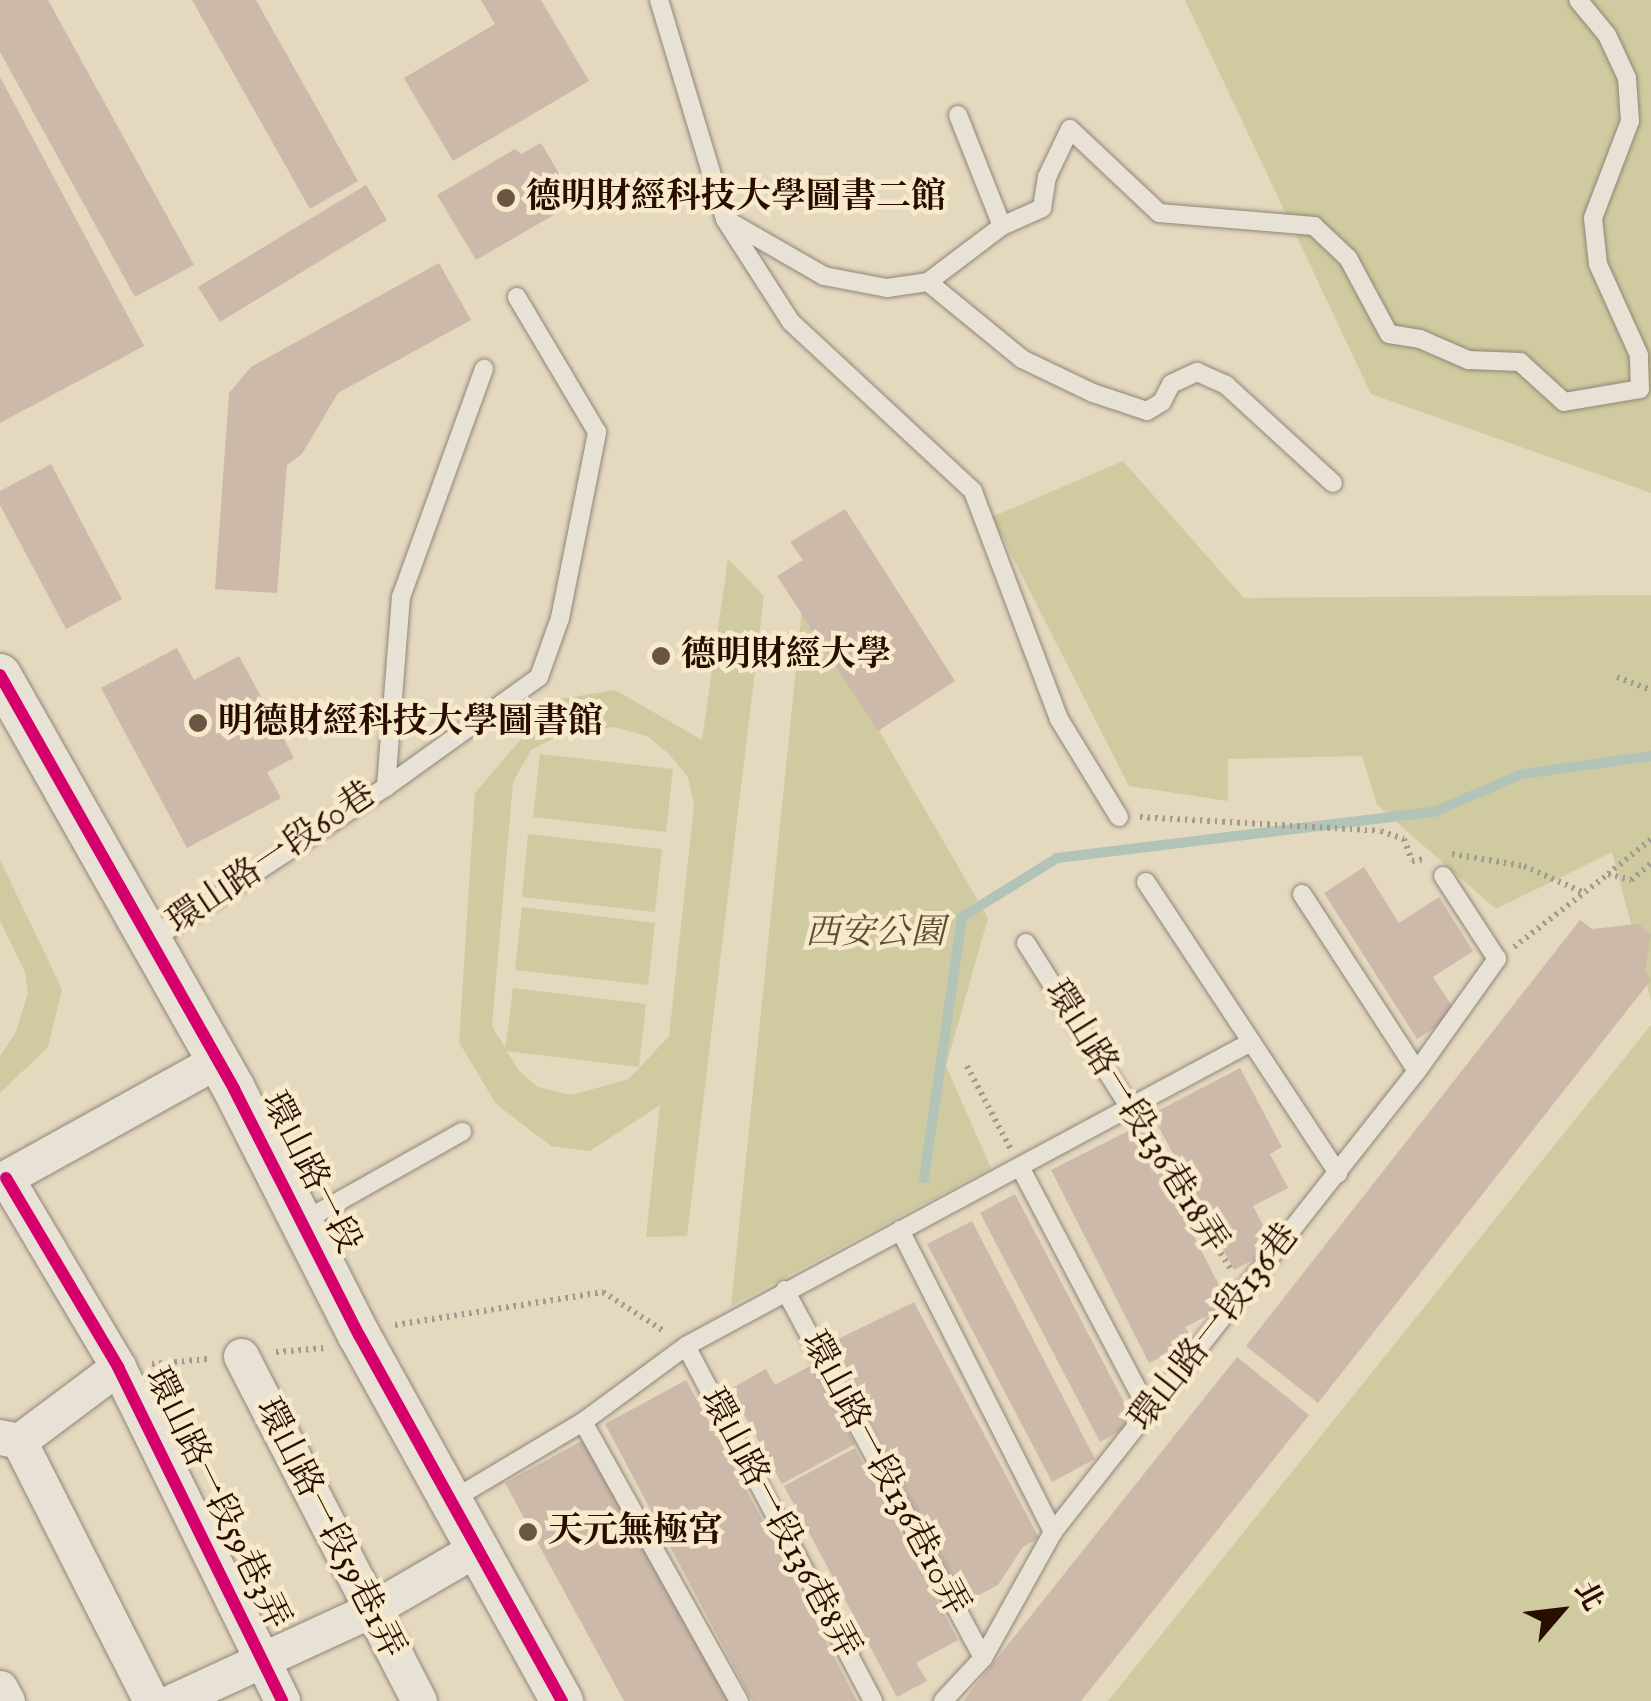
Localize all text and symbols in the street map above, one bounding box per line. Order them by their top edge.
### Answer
place label: 德明財經科技大學圖書二館 [526,177,946,219]
marker: 德明財經科技大學圖書二館 [495,187,517,209]
place label: 德明財經大學 [681,635,891,677]
marker: 德明財經大學 [650,645,672,667]
place label: 明德財經科技大學圖書館 [218,702,603,744]
marker: 明德財經科技大學圖書館 [187,712,209,734]
street label: 環山路一段60巷 [160,774,384,944]
park label: 西安公園 [805,913,945,955]
street label: 環山路一段136巷18弄 [1034,973,1236,1261]
street label: 環山路一段 [252,1086,368,1260]
street label: 環山路一段136巷 [1121,1216,1309,1440]
street label: 環山路一段136巷10弄 [791,1325,977,1623]
street label: 環山路一段59巷3弄 [134,1361,298,1637]
street label: 環山路一段136巷8弄 [690,1382,868,1666]
street label: 環山路一段59巷1弄 [245,1392,413,1666]
place label: 天元無極宮 [548,1511,723,1553]
marker: 天元無極宮 [517,1521,539,1543]
north arrow [1511,1561,1611,1661]
text: 北 [1566,1576,1610,1617]

